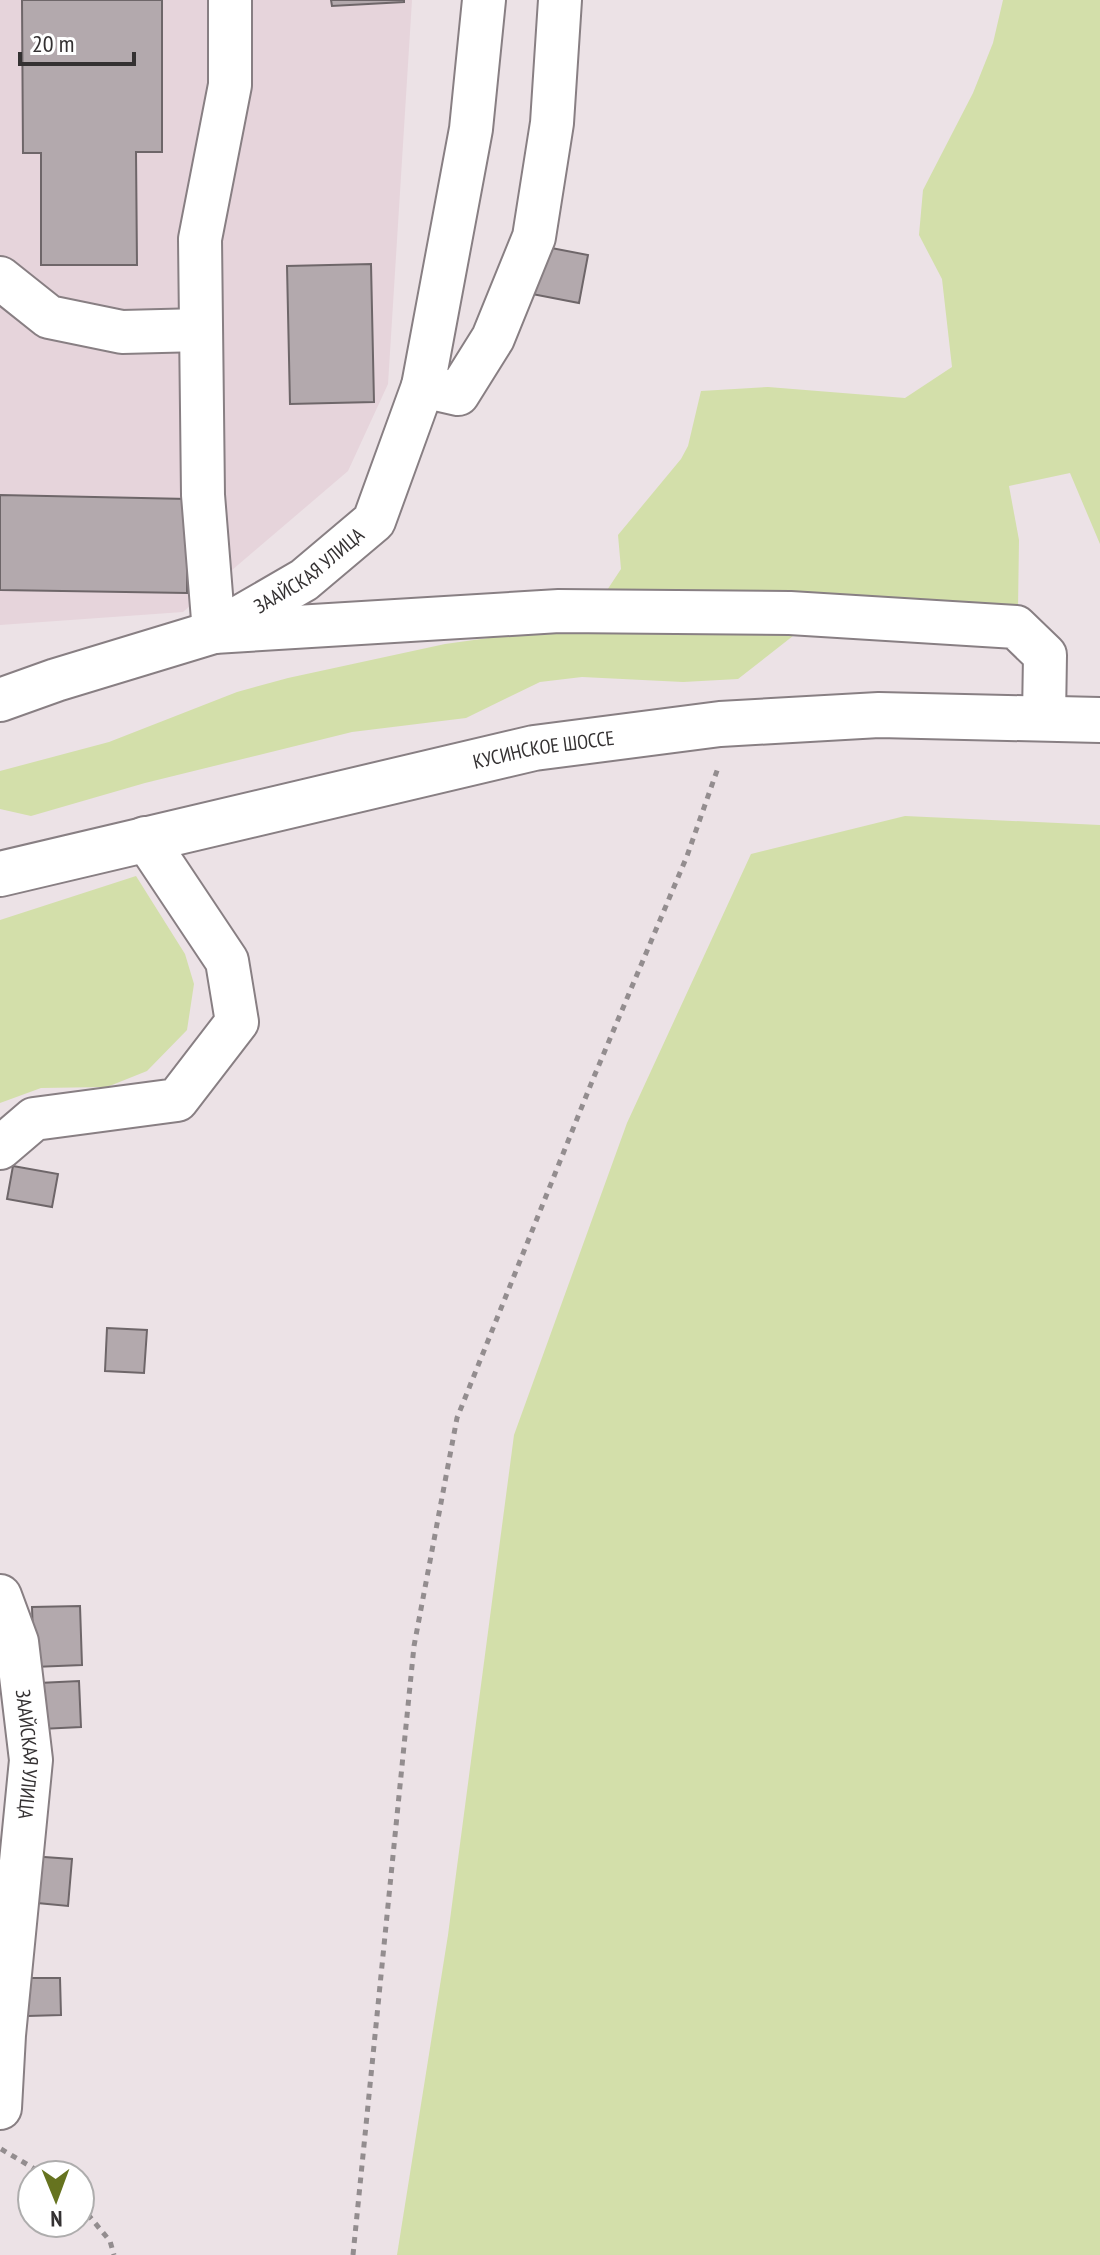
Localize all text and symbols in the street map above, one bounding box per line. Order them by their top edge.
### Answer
scale bar [20,16,134,66]
text: 20 m [32,28,74,59]
street label: ЗААЙСКАЯ УЛИЦА [249,522,370,619]
street label: КУСИНСКОЕ ШОССЕ [470,725,616,775]
street label: ЗААЙСКАЯ УЛИЦА [10,1688,44,1821]
north arrow [16,2159,96,2239]
text: N [50,2205,63,2233]

